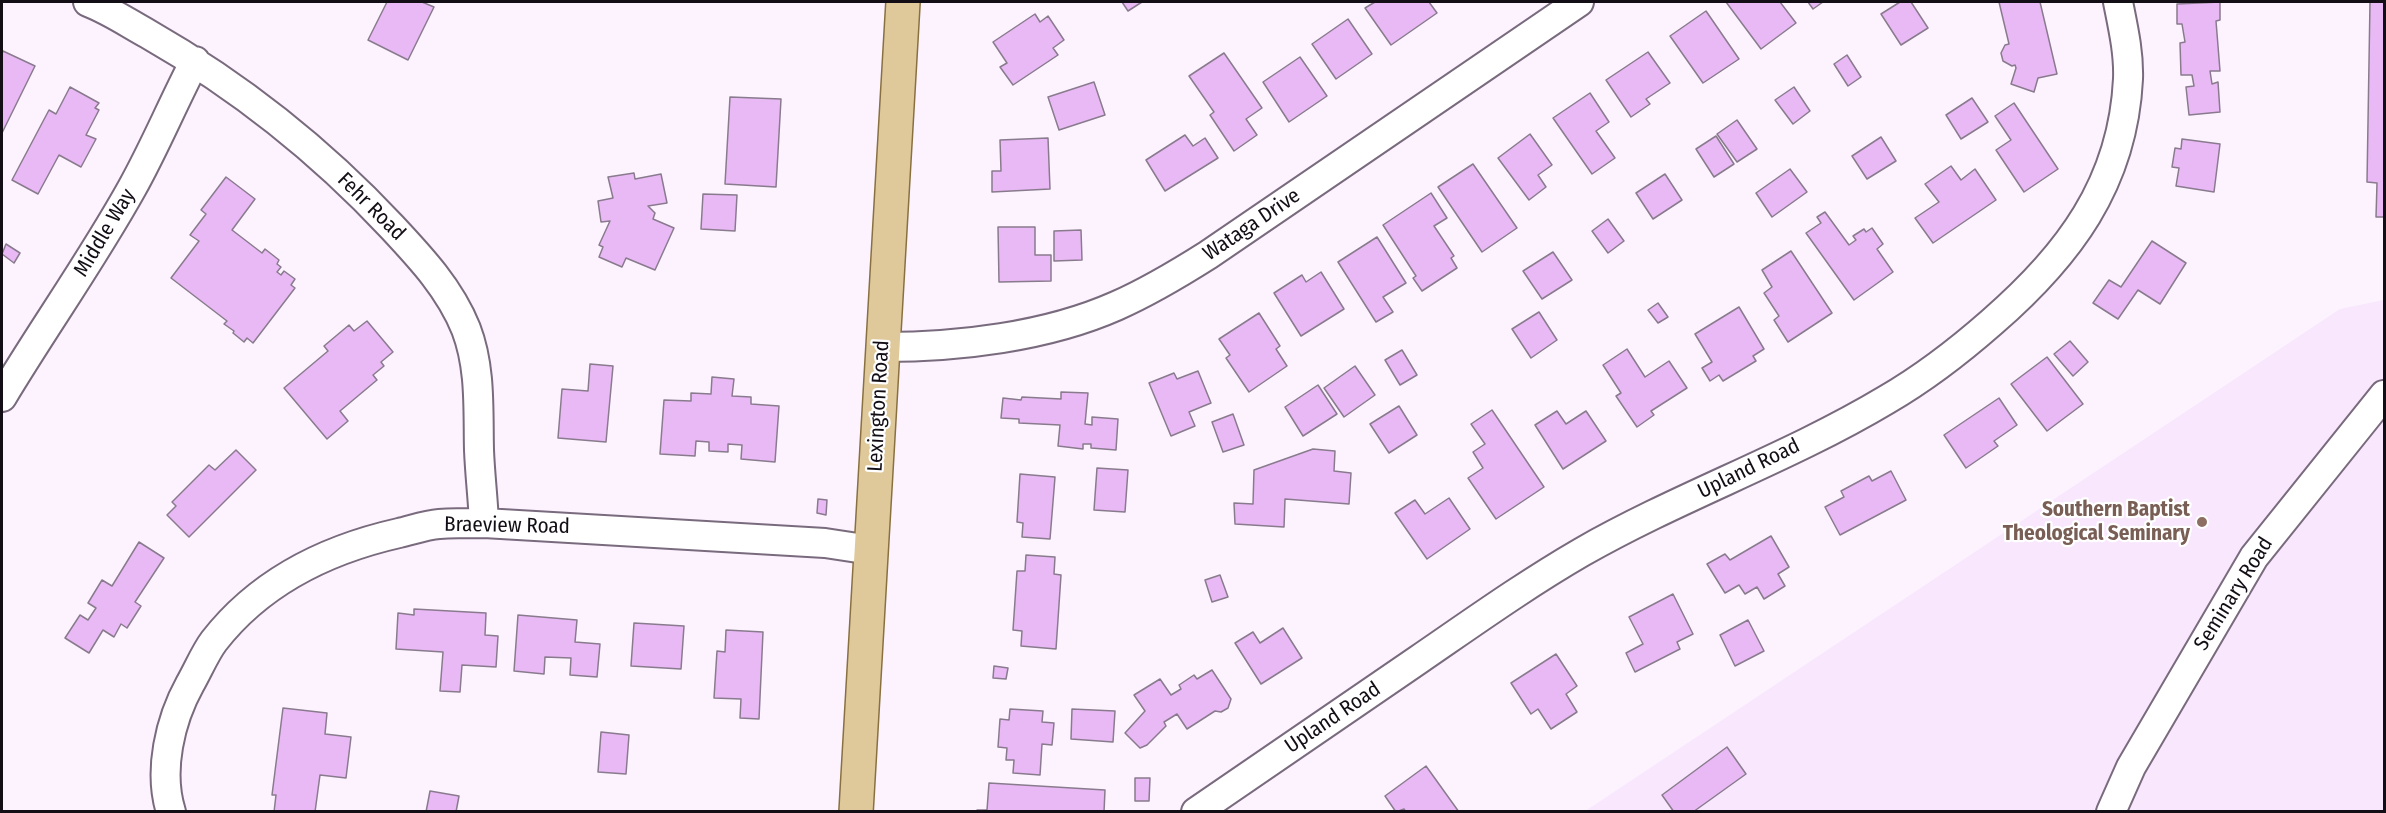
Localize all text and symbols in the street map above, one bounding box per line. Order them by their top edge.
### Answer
street label: Fehr Road [332,168,410,246]
street label: Wataga Drive [1199,183,1305,267]
street label: Middle Way [69,185,141,281]
street label: Lexington Road [863,340,895,472]
street label: Upland Road [1694,434,1804,504]
place label: Southern Baptist Theological Seminary [2003,497,2190,547]
street label: Braeview Road [444,512,570,540]
marker: Southern Baptist Theological Seminary [2195,515,2209,529]
street label: Seminary Road [2189,533,2279,655]
street label: Upland Road [1280,677,1386,759]

